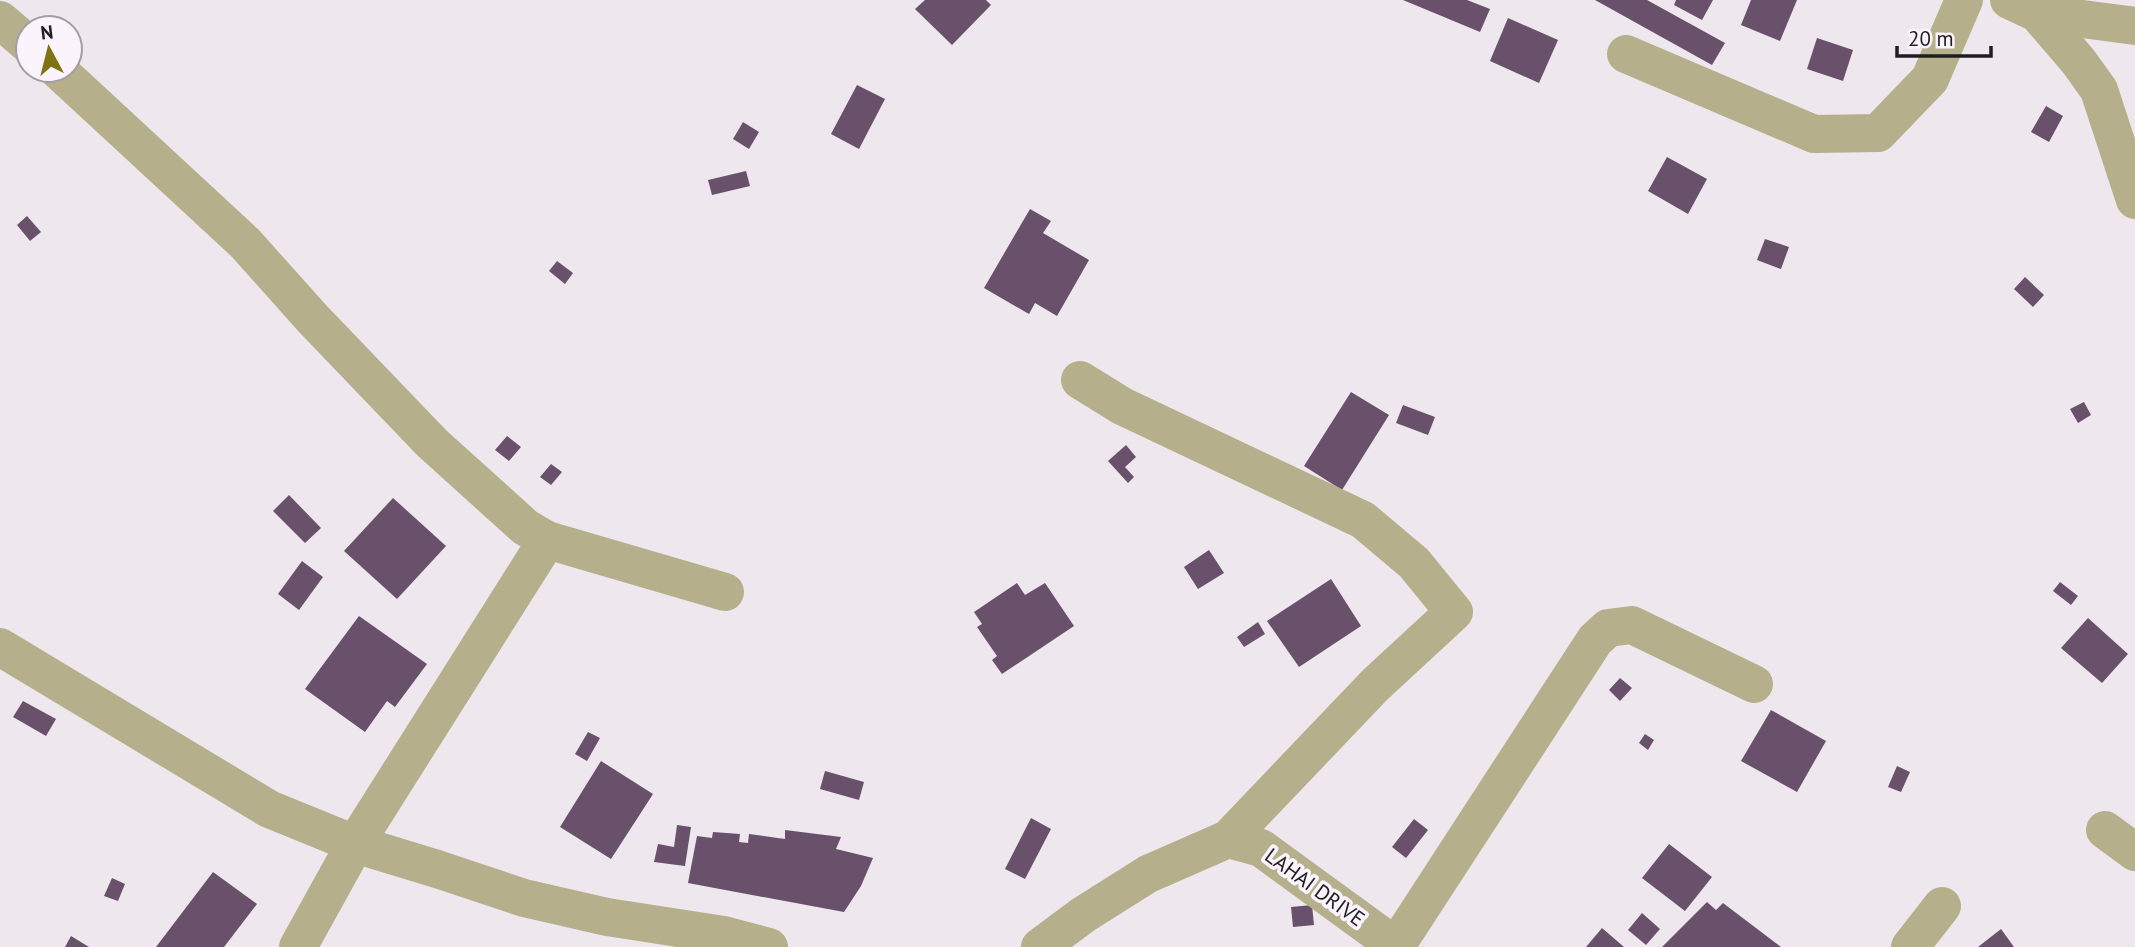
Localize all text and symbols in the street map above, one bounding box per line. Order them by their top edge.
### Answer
north arrow [14,14,84,84]
scale bar [1897,14,1992,58]
text: N [39,19,55,45]
text: 20 m [1908,25,1954,52]
street label: LAHAI DRIVE [1260,842,1370,932]

